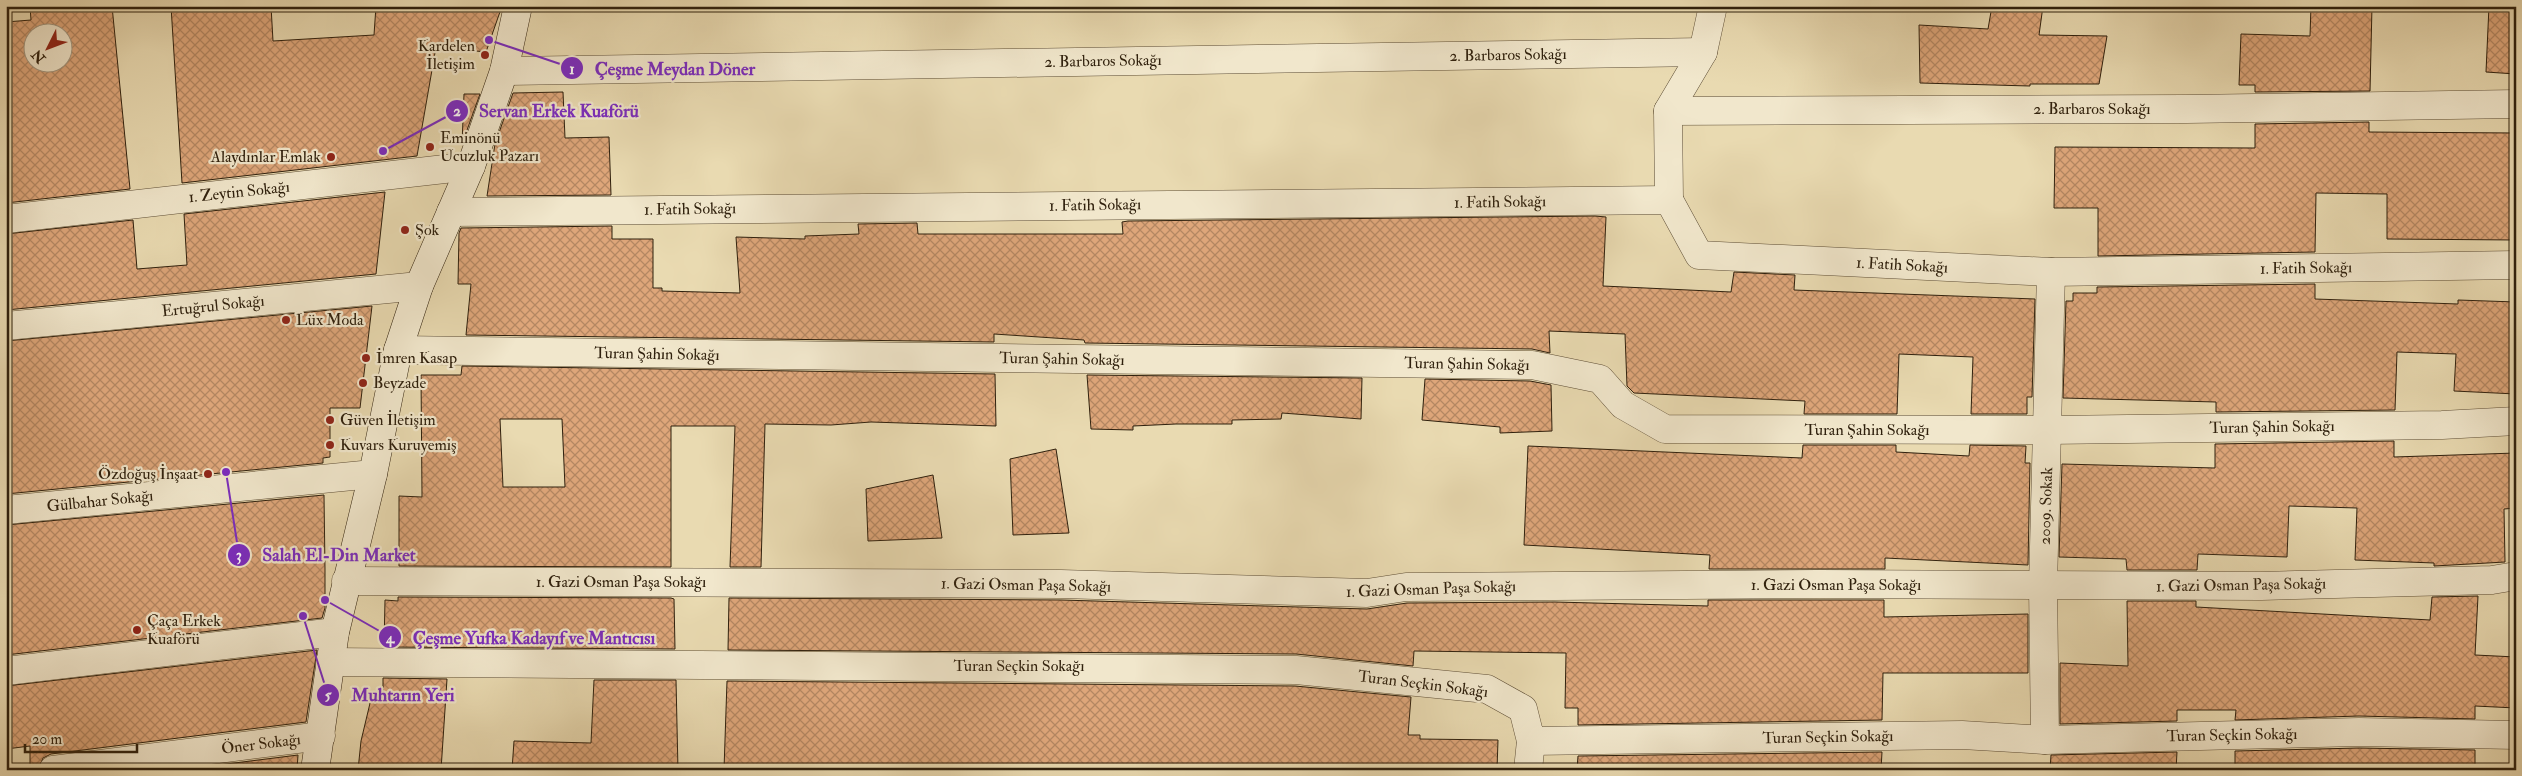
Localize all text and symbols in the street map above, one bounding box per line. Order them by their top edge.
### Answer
north arrow [22,22,72,72]
place label: Kardelen İletişim [418,36,476,74]
street label: 2. Barbaros Sokağı [1449,44,1567,66]
text: N [28,46,50,67]
marker: Kardelen İletişim [479,49,491,61]
street label: 2. Barbaros Sokağı [1044,50,1162,72]
callout: Çeşme Meydan Döner [560,52,766,85]
text: Çeşme Meydan Döner [595,58,756,81]
text: 1 [569,60,575,79]
callout: Servan Erkek Kuaförü [444,95,649,128]
street label: 2. Barbaros Sokağı [2033,99,2151,119]
text: Servan Erkek Kuaförü [479,100,640,123]
text: 2 [453,102,461,121]
place label: Eminönü Ucuzluk Pazarı [440,128,539,166]
marker: Eminönü Ucuzluk Pazarı [424,141,436,153]
place label: Alaydınlar Emlak [210,147,321,167]
marker: Alaydınlar Emlak [325,151,337,163]
street label: 1. Zeytin Sokağı [187,177,291,207]
street label: 1. Fatih Sokağı [1454,191,1546,213]
street label: 1. Fatih Sokağı [1049,194,1141,216]
street label: 1. Fatih Sokağı [644,198,736,220]
place label: Şok [415,220,440,240]
marker: Şok [399,224,411,236]
street label: 1. Fatih Sokağı [1855,253,1949,277]
street label: 1. Fatih Sokağı [2260,257,2352,279]
street label: Ertuğrul Sokağı [161,291,265,321]
place label: Lüx Moda [296,310,364,330]
marker: Lüx Moda [280,314,292,326]
street label: Turan Şahin Sokağı [594,343,720,365]
place label: İmren Kasap [376,348,457,369]
street label: Turan Şahin Sokağı [999,348,1125,370]
marker: İmren Kasap [360,352,372,364]
street label: Turan Şahin Sokağı [1404,353,1530,375]
place label: Beyzade [373,373,426,393]
marker: Beyzade [357,377,369,389]
place label: Güven İletişim [340,410,436,430]
marker: Güven İletişim [324,414,336,426]
street label: Turan Şahin Sokağı [2209,416,2335,438]
street label: Turan Şahin Sokağı [1804,420,1930,440]
place label: Kuvars Kuruyemiş [340,435,457,455]
marker: Kuvars Kuruyemiş [324,439,336,451]
place label: Özdoğuş İnşaat [98,464,198,484]
street label: 2009. Sokak [2035,467,2057,545]
marker: Özdoğuş İnşaat [202,468,214,480]
street label: Gülbahar Sokağı [46,485,154,517]
callout: Salah El-Din Market [227,538,425,571]
text: Salah El-Din Market [262,544,416,567]
text: 3 [236,546,242,565]
street label: 1. Gazi Osman Paşa Sokağı [536,572,706,592]
street label: 1. Gazi Osman Paşa Sokağı [941,574,1111,596]
street label: 1. Gazi Osman Paşa Sokağı [2156,574,2326,596]
street label: 1. Gazi Osman Paşa Sokağı [1751,575,1921,595]
street label: 1. Gazi Osman Paşa Sokağı [1345,576,1517,602]
place label: Çaça Erkek Kuaförü [147,611,221,649]
callout: Çeşme Yufka Kadayıf ve Mantıcısı [377,621,665,654]
marker: Çaça Erkek Kuaförü [131,624,143,636]
text: Çeşme Yufka Kadayıf ve Mantıcısı [413,627,656,650]
text: 4 [385,629,395,648]
street label: Turan Seçkin Sokağı [954,656,1085,676]
street label: Turan Seçkin Sokağı [1357,666,1489,702]
callout: Muhtarın Yeri [316,679,464,712]
text: Muhtarın Yeri [350,684,455,707]
text: 5 [325,686,332,705]
scale bar [25,721,138,753]
street label: Turan Seçkin Sokağı [2166,724,2298,746]
street label: Turan Seçkin Sokağı [1762,726,1894,748]
street label: Öner Sokağı [220,729,302,759]
text: 20 m [32,730,62,749]

